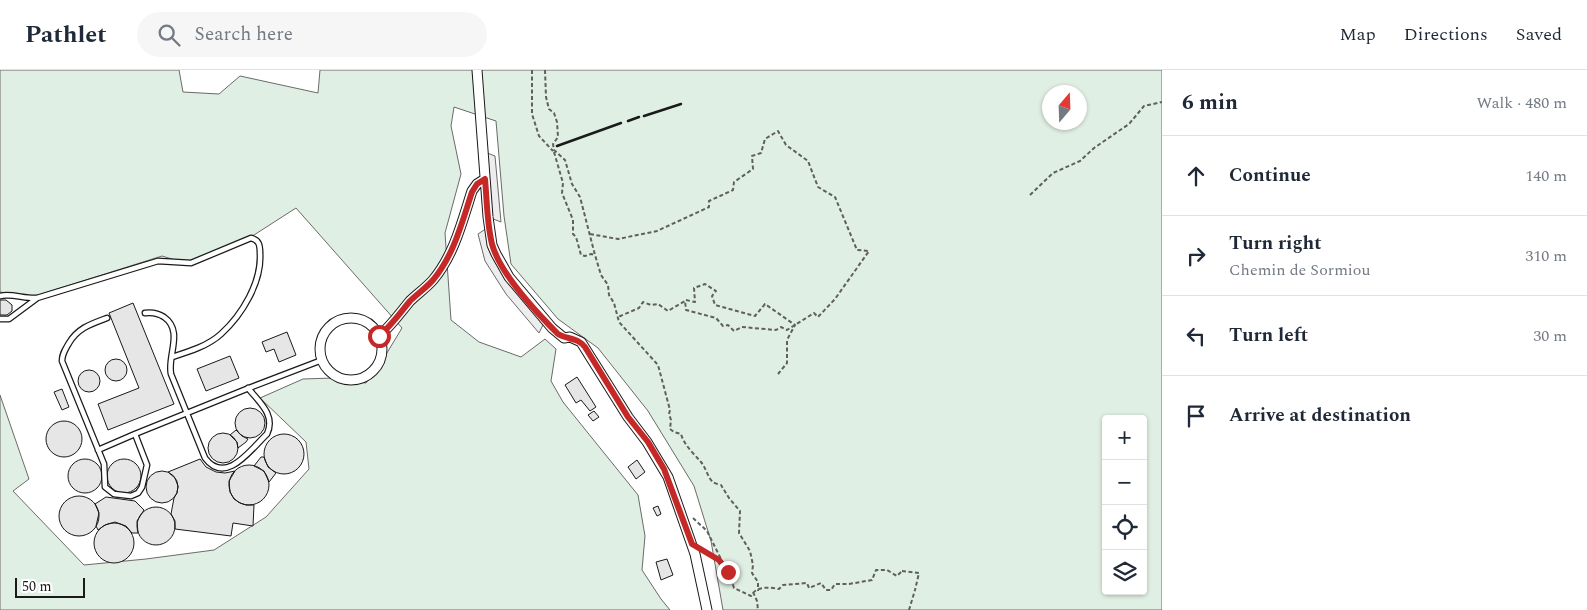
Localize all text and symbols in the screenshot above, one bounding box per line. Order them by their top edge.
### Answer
search box [137,12,487,57]
text: Pathlet [25,17,107,53]
text: Search here [195,20,293,49]
icon: search [155,21,183,49]
text: Map [1340,21,1376,48]
text: Directions [1404,21,1488,48]
text: Saved [1516,21,1562,48]
north arrow [1042,85,1087,130]
text: 6 min [1182,87,1238,119]
text: Walk · 480 m [1476,91,1567,115]
text: Continue [1229,161,1311,190]
icon: ahead [1182,162,1210,190]
text: 140 m [1525,164,1567,188]
text: Turn right [1229,229,1322,258]
icon: right [1182,242,1210,270]
text: 310 m [1525,244,1567,268]
text: Chemin de Sormiou [1229,258,1370,282]
text: Turn left [1229,321,1308,350]
icon: left [1182,322,1210,350]
text: 30 m [1533,324,1567,348]
route start [368,325,391,348]
text: Arrive at destination [1229,401,1411,430]
icon: arrive [1182,402,1210,430]
map controls [1102,415,1147,595]
button: + [1102,415,1147,460]
button: − [1102,460,1147,505]
button: locate [1102,505,1147,550]
button: layers [1102,550,1147,595]
route end [717,561,740,584]
scale bar [15,575,85,598]
text: 50 m [22,576,52,597]

